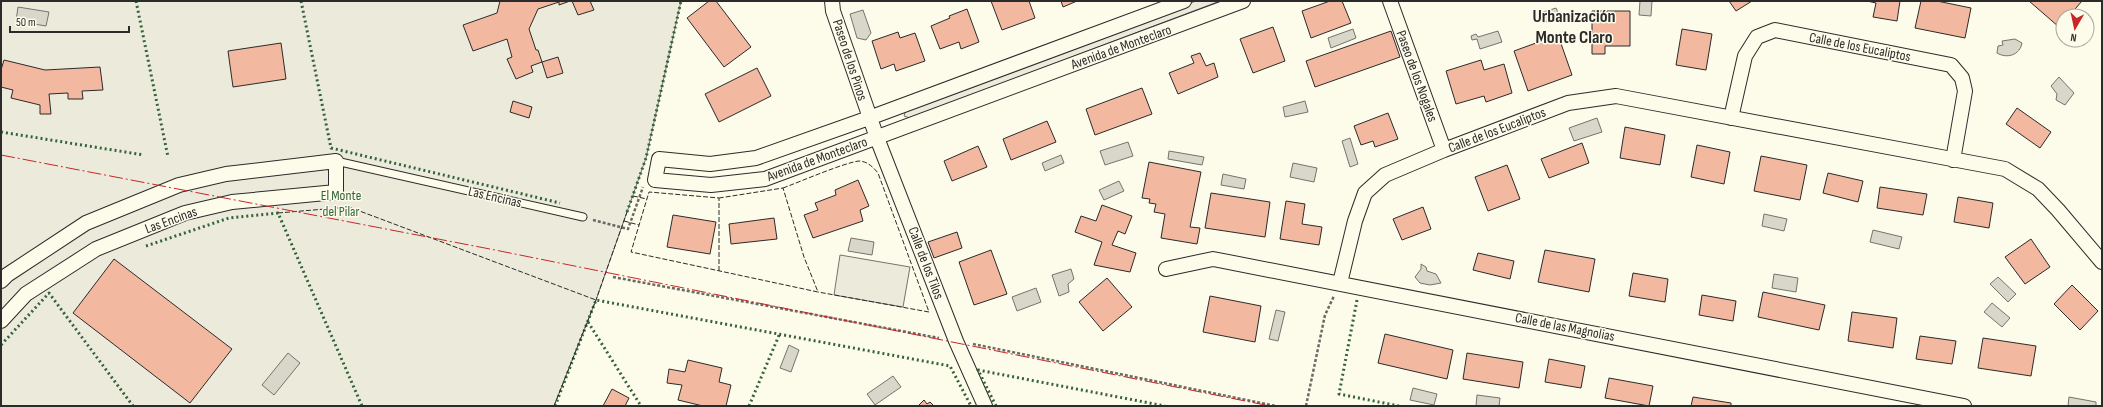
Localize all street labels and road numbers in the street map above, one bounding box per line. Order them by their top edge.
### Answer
street label: Paseo de los Pinos [829,17,871,103]
street label: Avenida de Monteclaro [1067,21,1174,73]
street label: Paseo de los Nogales [1393,28,1441,124]
street label: Calle de los Eucaliptos [1808,29,1912,65]
street label: Calle de los Eucaliptos [1446,104,1548,156]
street label: Avenida de Monteclaro [763,133,870,185]
street label: Las Encinas [467,183,523,211]
street label: Las Encinas [143,203,199,237]
street label: Calle de los Tilos [904,224,948,302]
street label: Calle de las Magnolias [1514,309,1616,345]

